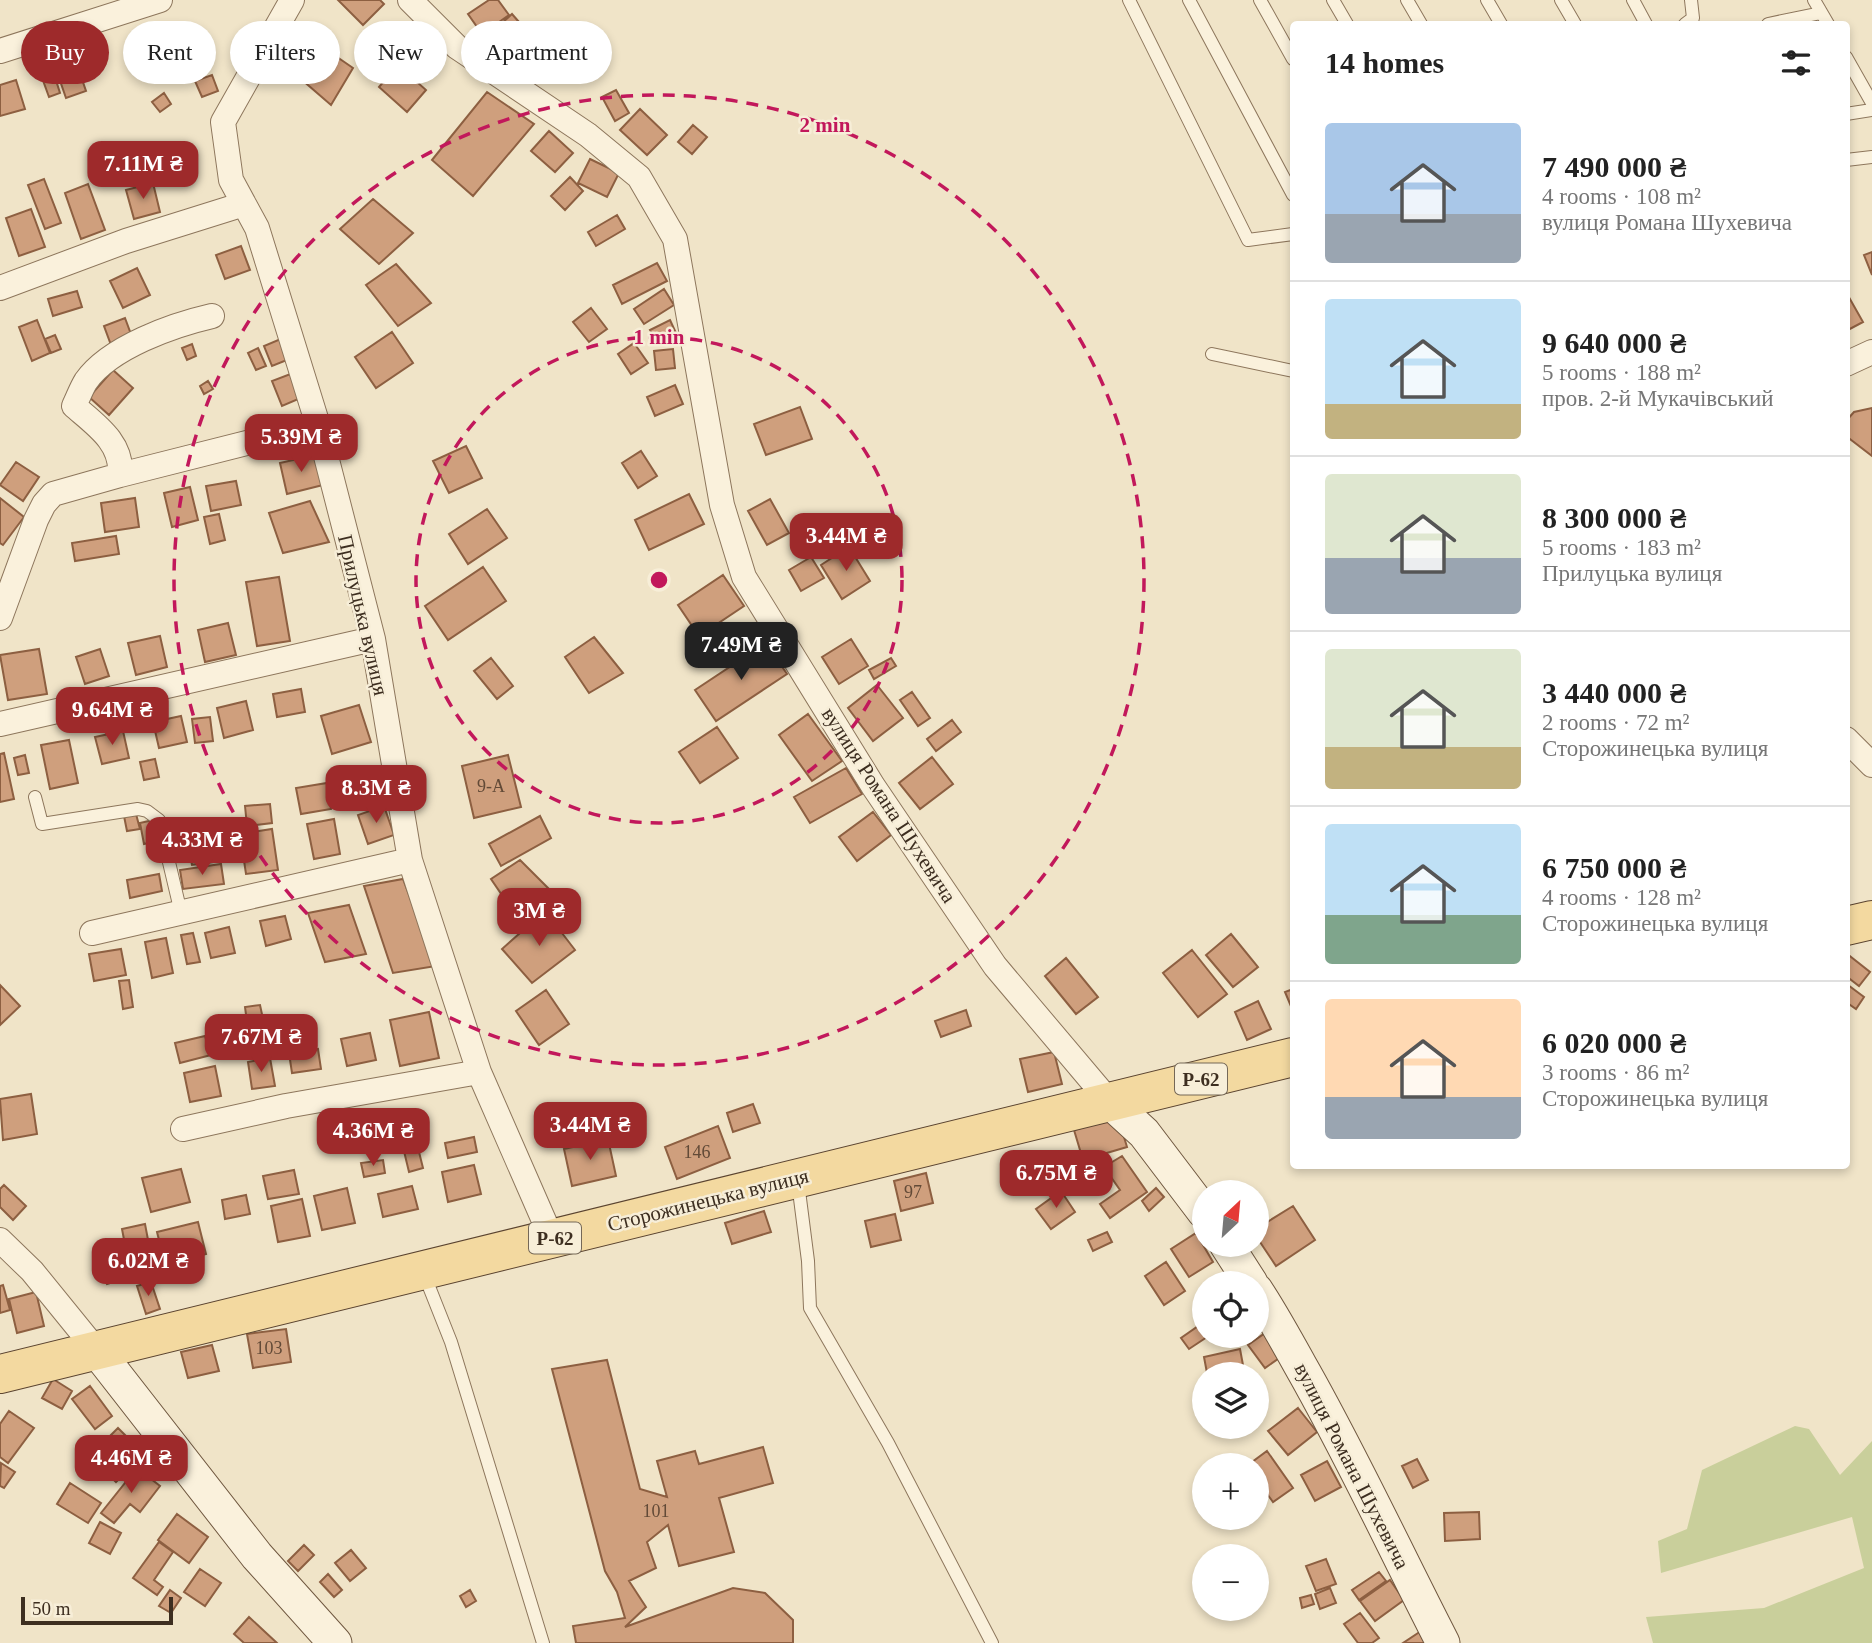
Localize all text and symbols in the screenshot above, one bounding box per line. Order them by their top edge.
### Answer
chip: Buy [21,21,109,84]
chip: Rent [123,21,216,84]
chip: Filters [230,21,340,84]
chip: New [354,21,447,84]
chip: Apartment [461,21,612,84]
icon: filters [1777,44,1815,82]
text: 14 homes [1325,46,1444,79]
text: 2 min [800,113,851,137]
pin: 7.11M ₴ [78,142,208,201]
text: 7 490 000 ₴ [1542,150,1686,183]
text: 7.11M ₴ [103,151,183,176]
icon: home [1381,151,1465,235]
text: 4 rooms · 108 m² [1542,184,1701,209]
text: вулиця Романа Шухевича [1542,210,1792,235]
text: 1 min [634,325,685,349]
text: 9 640 000 ₴ [1542,326,1686,359]
icon: home [1381,327,1465,411]
text: 5 rooms · 188 m² [1542,360,1701,385]
text: пров. 2-й Мукачівський [1542,386,1774,411]
pin: 5.39M ₴ [236,414,366,474]
text: 5.39M ₴ [261,424,341,449]
text: 8 300 000 ₴ [1542,501,1686,534]
icon: home [1381,502,1465,586]
pin: 3.44M ₴ [781,514,911,573]
text: 3.44M ₴ [806,523,886,548]
street label: Прилуцька вулиця [333,532,393,698]
text: 5 rooms · 183 m² [1542,535,1701,560]
text: Прилуцька вулиця [1542,561,1722,586]
centre of rings [647,568,671,592]
pin: 7.49M ₴ [676,622,806,682]
text: 7.49M ₴ [701,632,781,657]
text: 3 440 000 ₴ [1542,676,1686,709]
icon: home [1381,677,1465,761]
pin: 9.64M ₴ [47,688,177,747]
text: 9.64M ₴ [72,697,152,722]
street label: вулиця Романа Шухевича [817,703,962,908]
text: 2 rooms · 72 m² [1542,710,1689,735]
text: Сторожинецька вулиця [1542,736,1768,761]
pin: 8.3M ₴ [319,766,433,825]
text: 8.3M ₴ [342,775,411,800]
house number: 9-А [477,776,505,796]
pin: 4.33M ₴ [137,818,267,877]
text: 4.33M ₴ [162,827,242,852]
text: 6 750 000 ₴ [1542,851,1686,884]
icon: home [1381,852,1465,936]
text: 4 rooms · 128 m² [1542,885,1701,910]
pin: 3M ₴ [498,888,580,948]
text: 3M ₴ [513,898,565,923]
text: Сторожинецька вулиця [1542,911,1768,936]
pin: 7.67M ₴ [196,1014,326,1074]
text: 7.67M ₴ [221,1024,301,1049]
text: 6 020 000 ₴ [1542,1026,1686,1059]
icon: home [1381,1027,1465,1111]
text: 3 rooms · 86 m² [1542,1060,1689,1085]
road number: Р-62 [1175,1064,1227,1094]
text: Сторожинецька вулиця [1542,1086,1768,1111]
pin: 3.44M ₴ [525,1102,655,1162]
pin: 4.36M ₴ [308,1108,438,1168]
text: 3.44M ₴ [550,1112,630,1137]
text: 4.36M ₴ [333,1118,413,1143]
house number: 146 [684,1142,711,1162]
pin: 6.75M ₴ [991,1150,1121,1210]
text: 6.75M ₴ [1016,1160,1096,1185]
street label: Сторожинецька вулиця [605,1163,811,1237]
north arrow [1192,1180,1269,1256]
map controls [1192,1180,1269,1621]
house number: 97 [904,1182,922,1202]
road number: Р-62 [529,1222,581,1254]
pin: 6.02M ₴ [83,1238,213,1298]
text: 6.02M ₴ [108,1248,188,1273]
button: locate [1192,1271,1269,1348]
house number: 103 [256,1338,283,1358]
street label: вулиця Романа Шухевича [1290,1359,1415,1574]
button: layers [1192,1362,1269,1439]
pin: 4.46M ₴ [66,1436,196,1495]
text: 4.46M ₴ [91,1445,171,1470]
button: + [1192,1453,1269,1530]
house number: 101 [643,1501,670,1521]
button: − [1192,1544,1269,1621]
scale bar [21,1594,173,1626]
text: 50 m [32,1598,71,1619]

